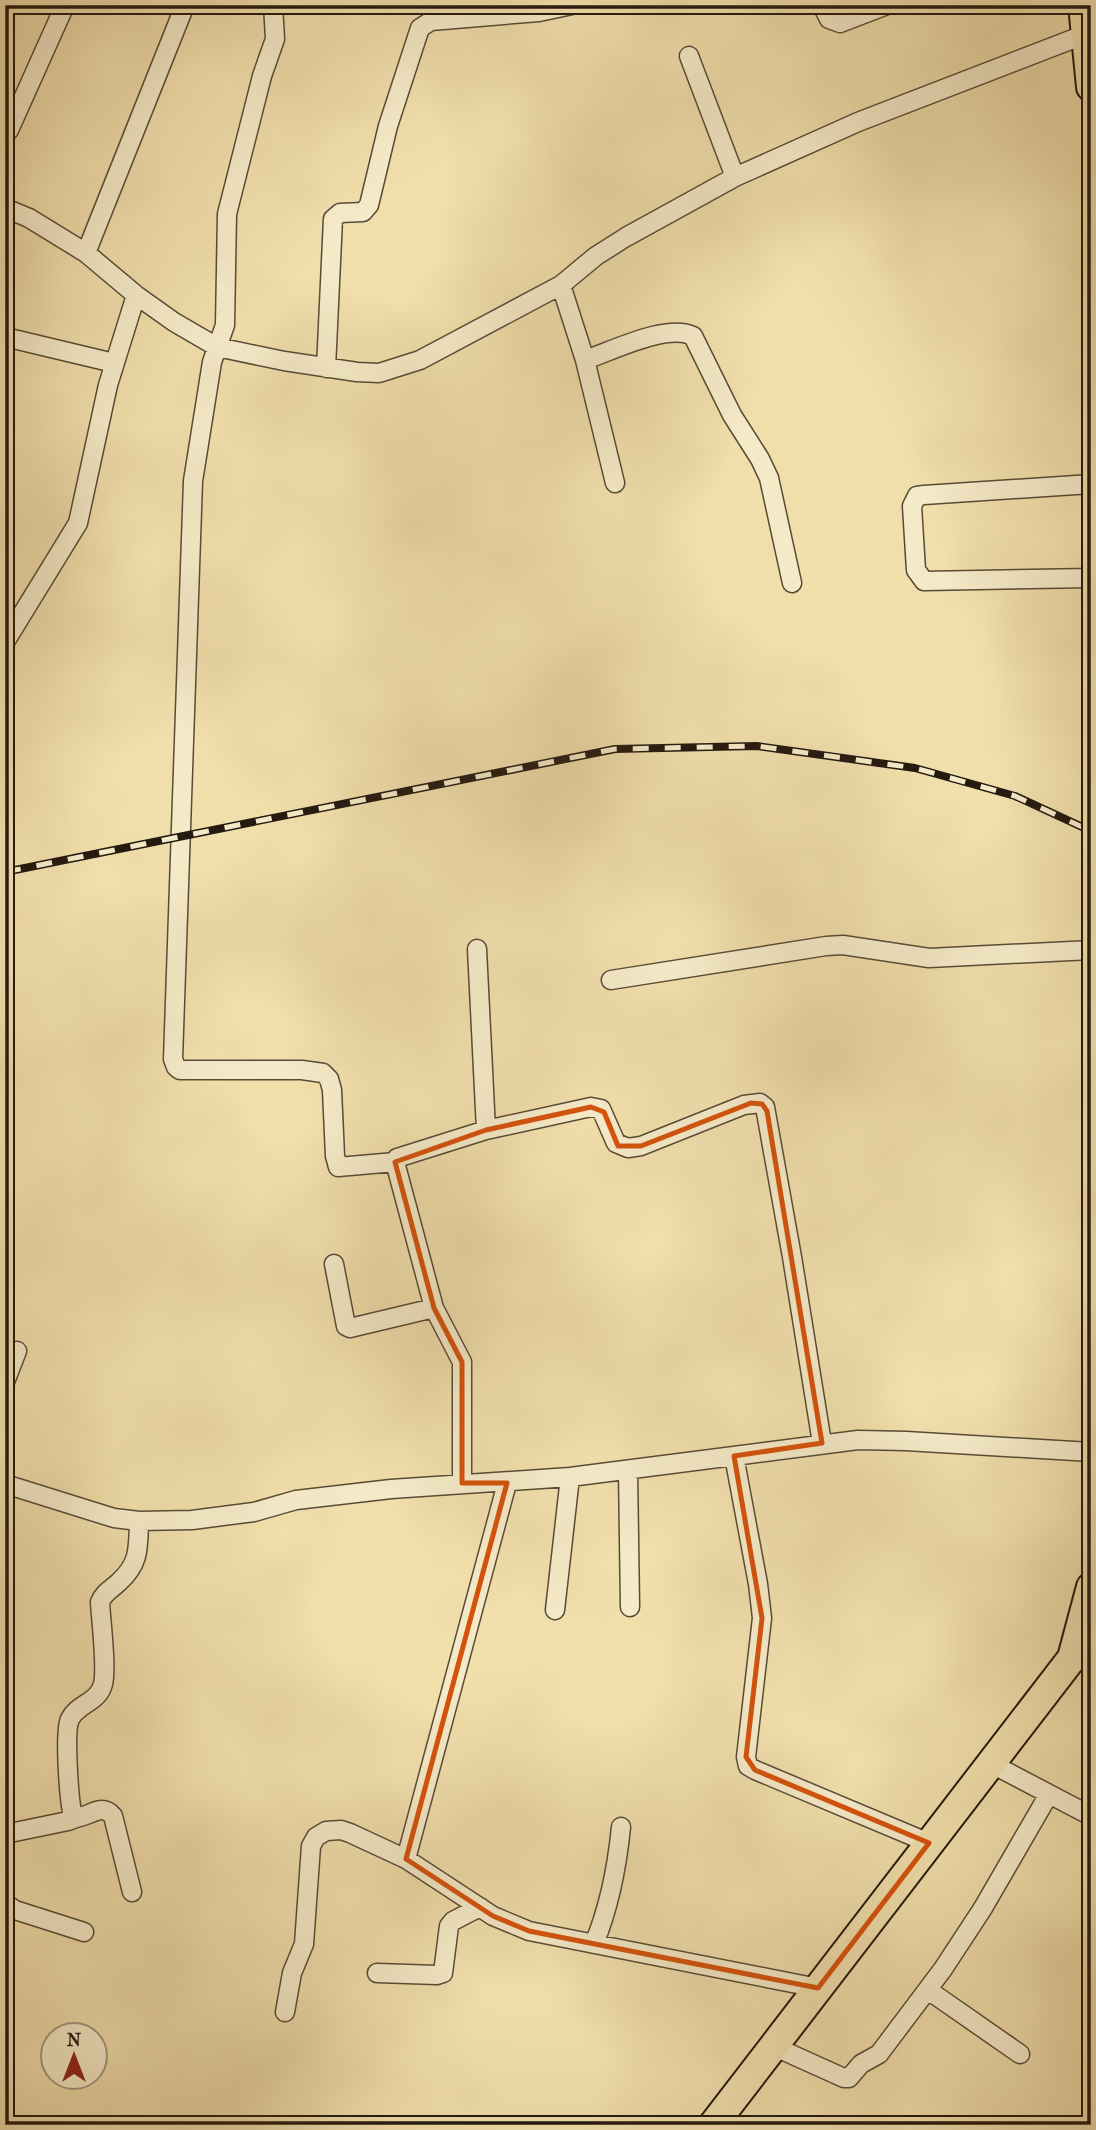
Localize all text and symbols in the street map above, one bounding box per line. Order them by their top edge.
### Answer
north arrow [38,2022,108,2092]
text: N [67,2029,82,2051]

